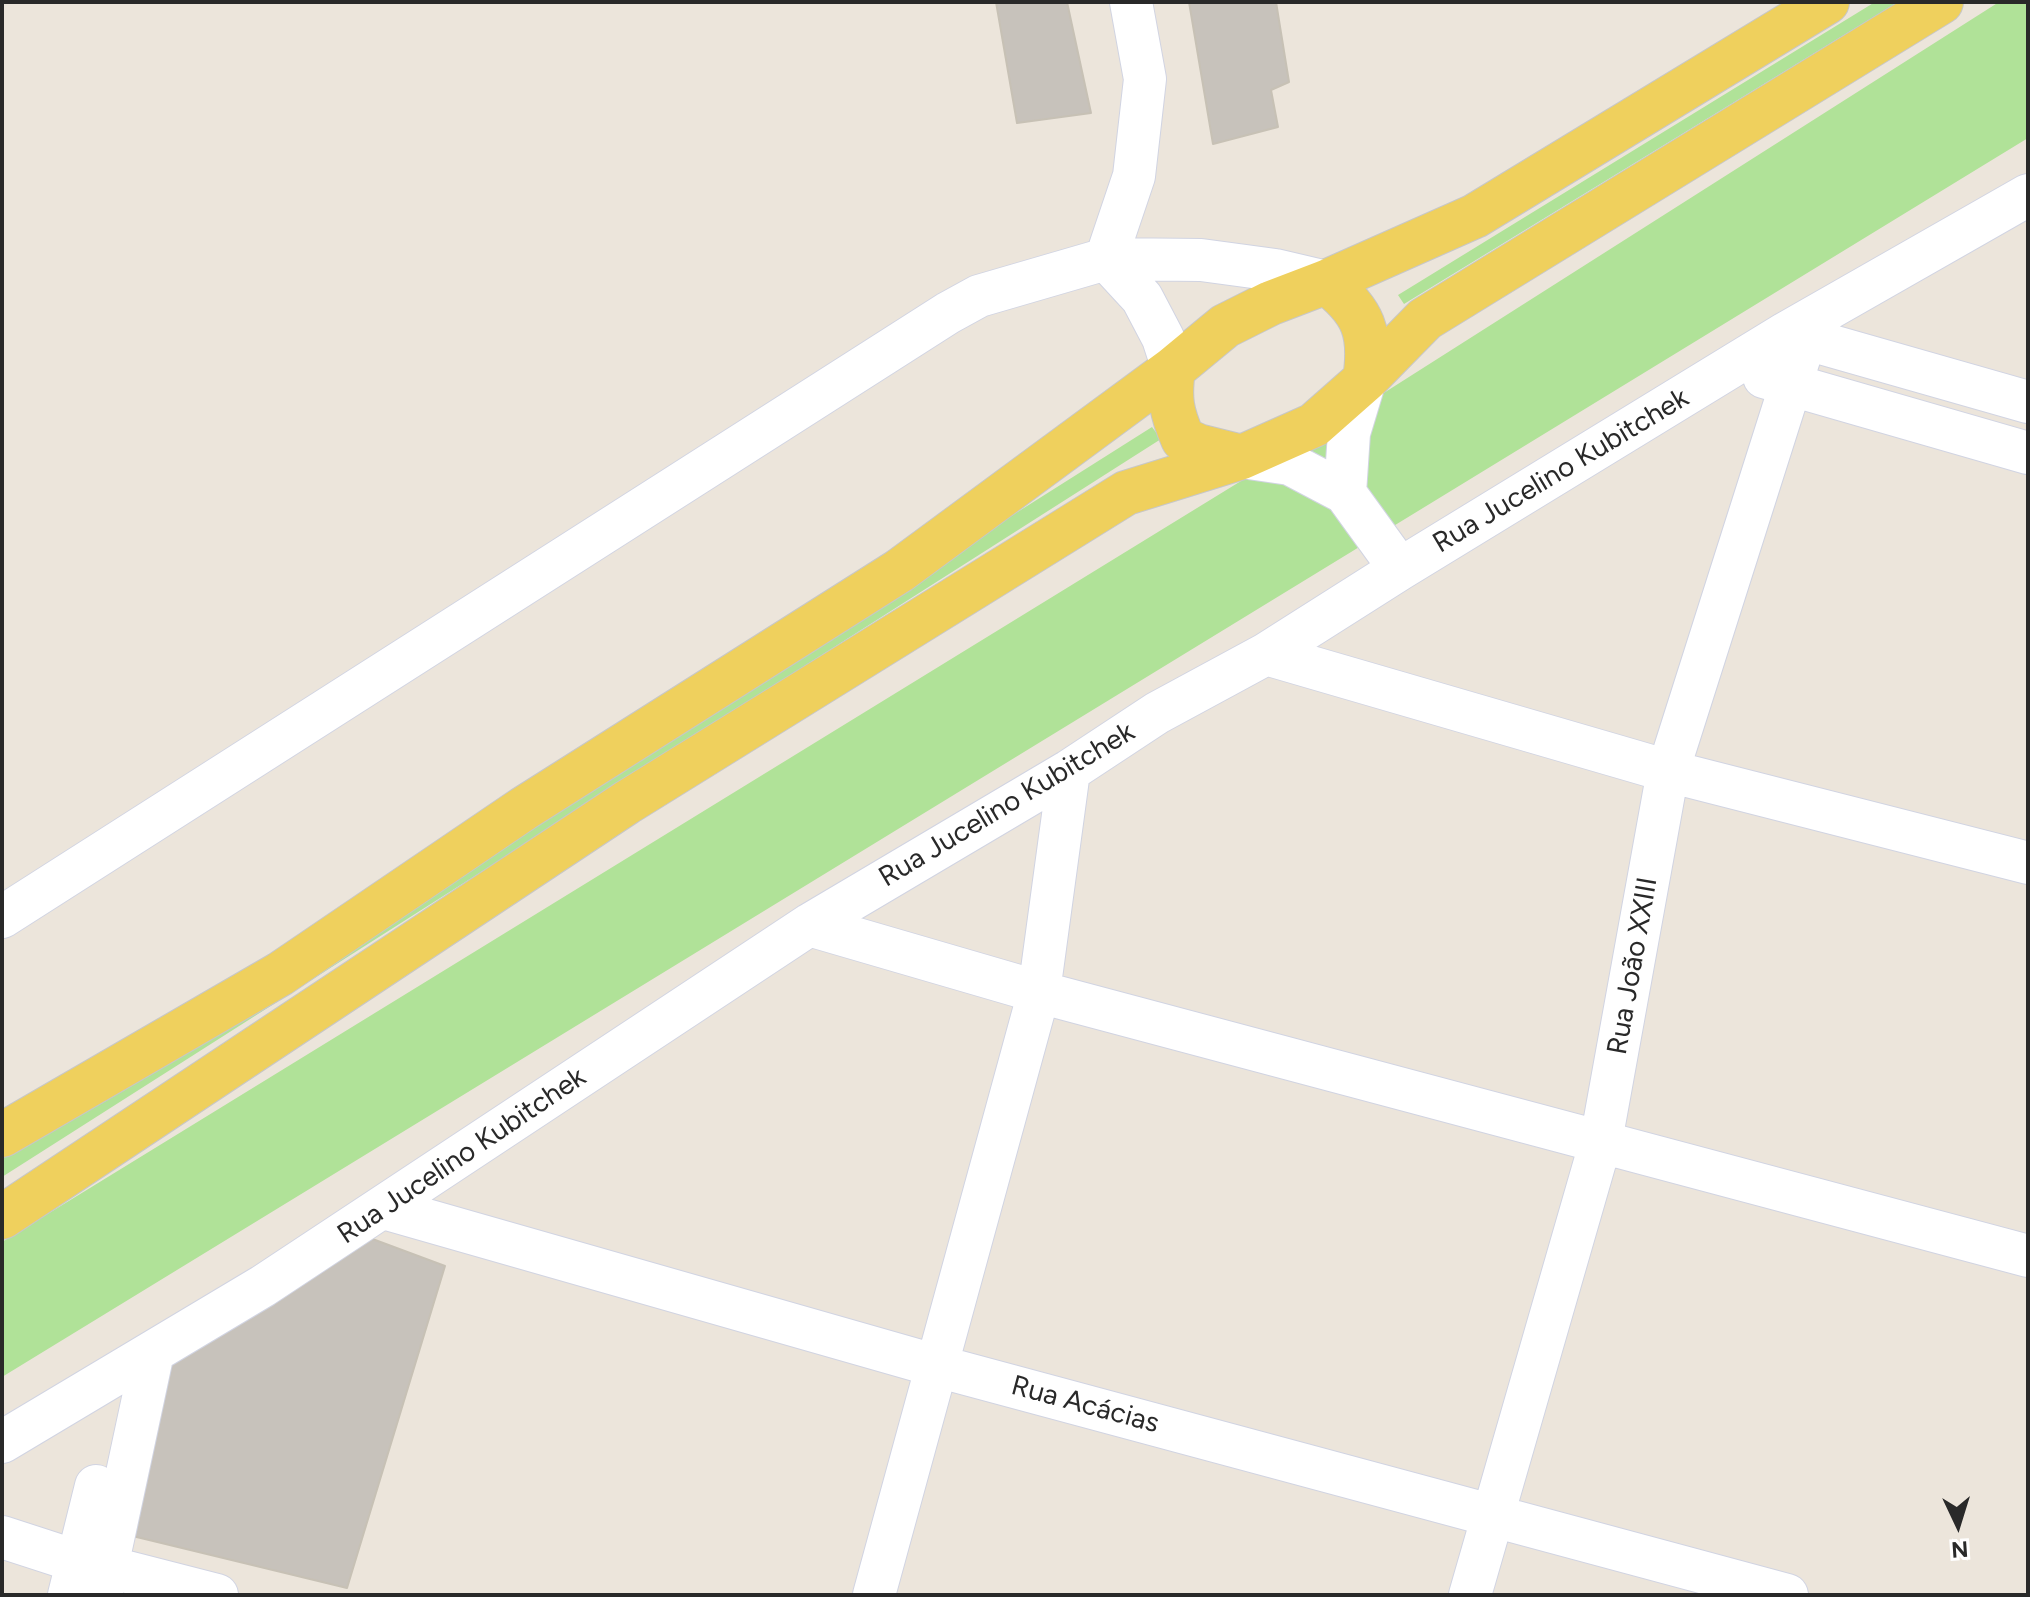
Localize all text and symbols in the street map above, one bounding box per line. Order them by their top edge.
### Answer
street label: Rua Jucelino Kubitchek [1427,381,1695,561]
street label: Rua Jucelino Kubitchek [873,715,1141,895]
street label: Rua João XXIII [1601,875,1665,1057]
street label: Rua Jucelino Kubitchek [332,1060,592,1252]
street label: Rua Acácias [1007,1369,1163,1441]
north arrow [1918,1485,1998,1565]
text: N [1950,1535,1969,1564]

